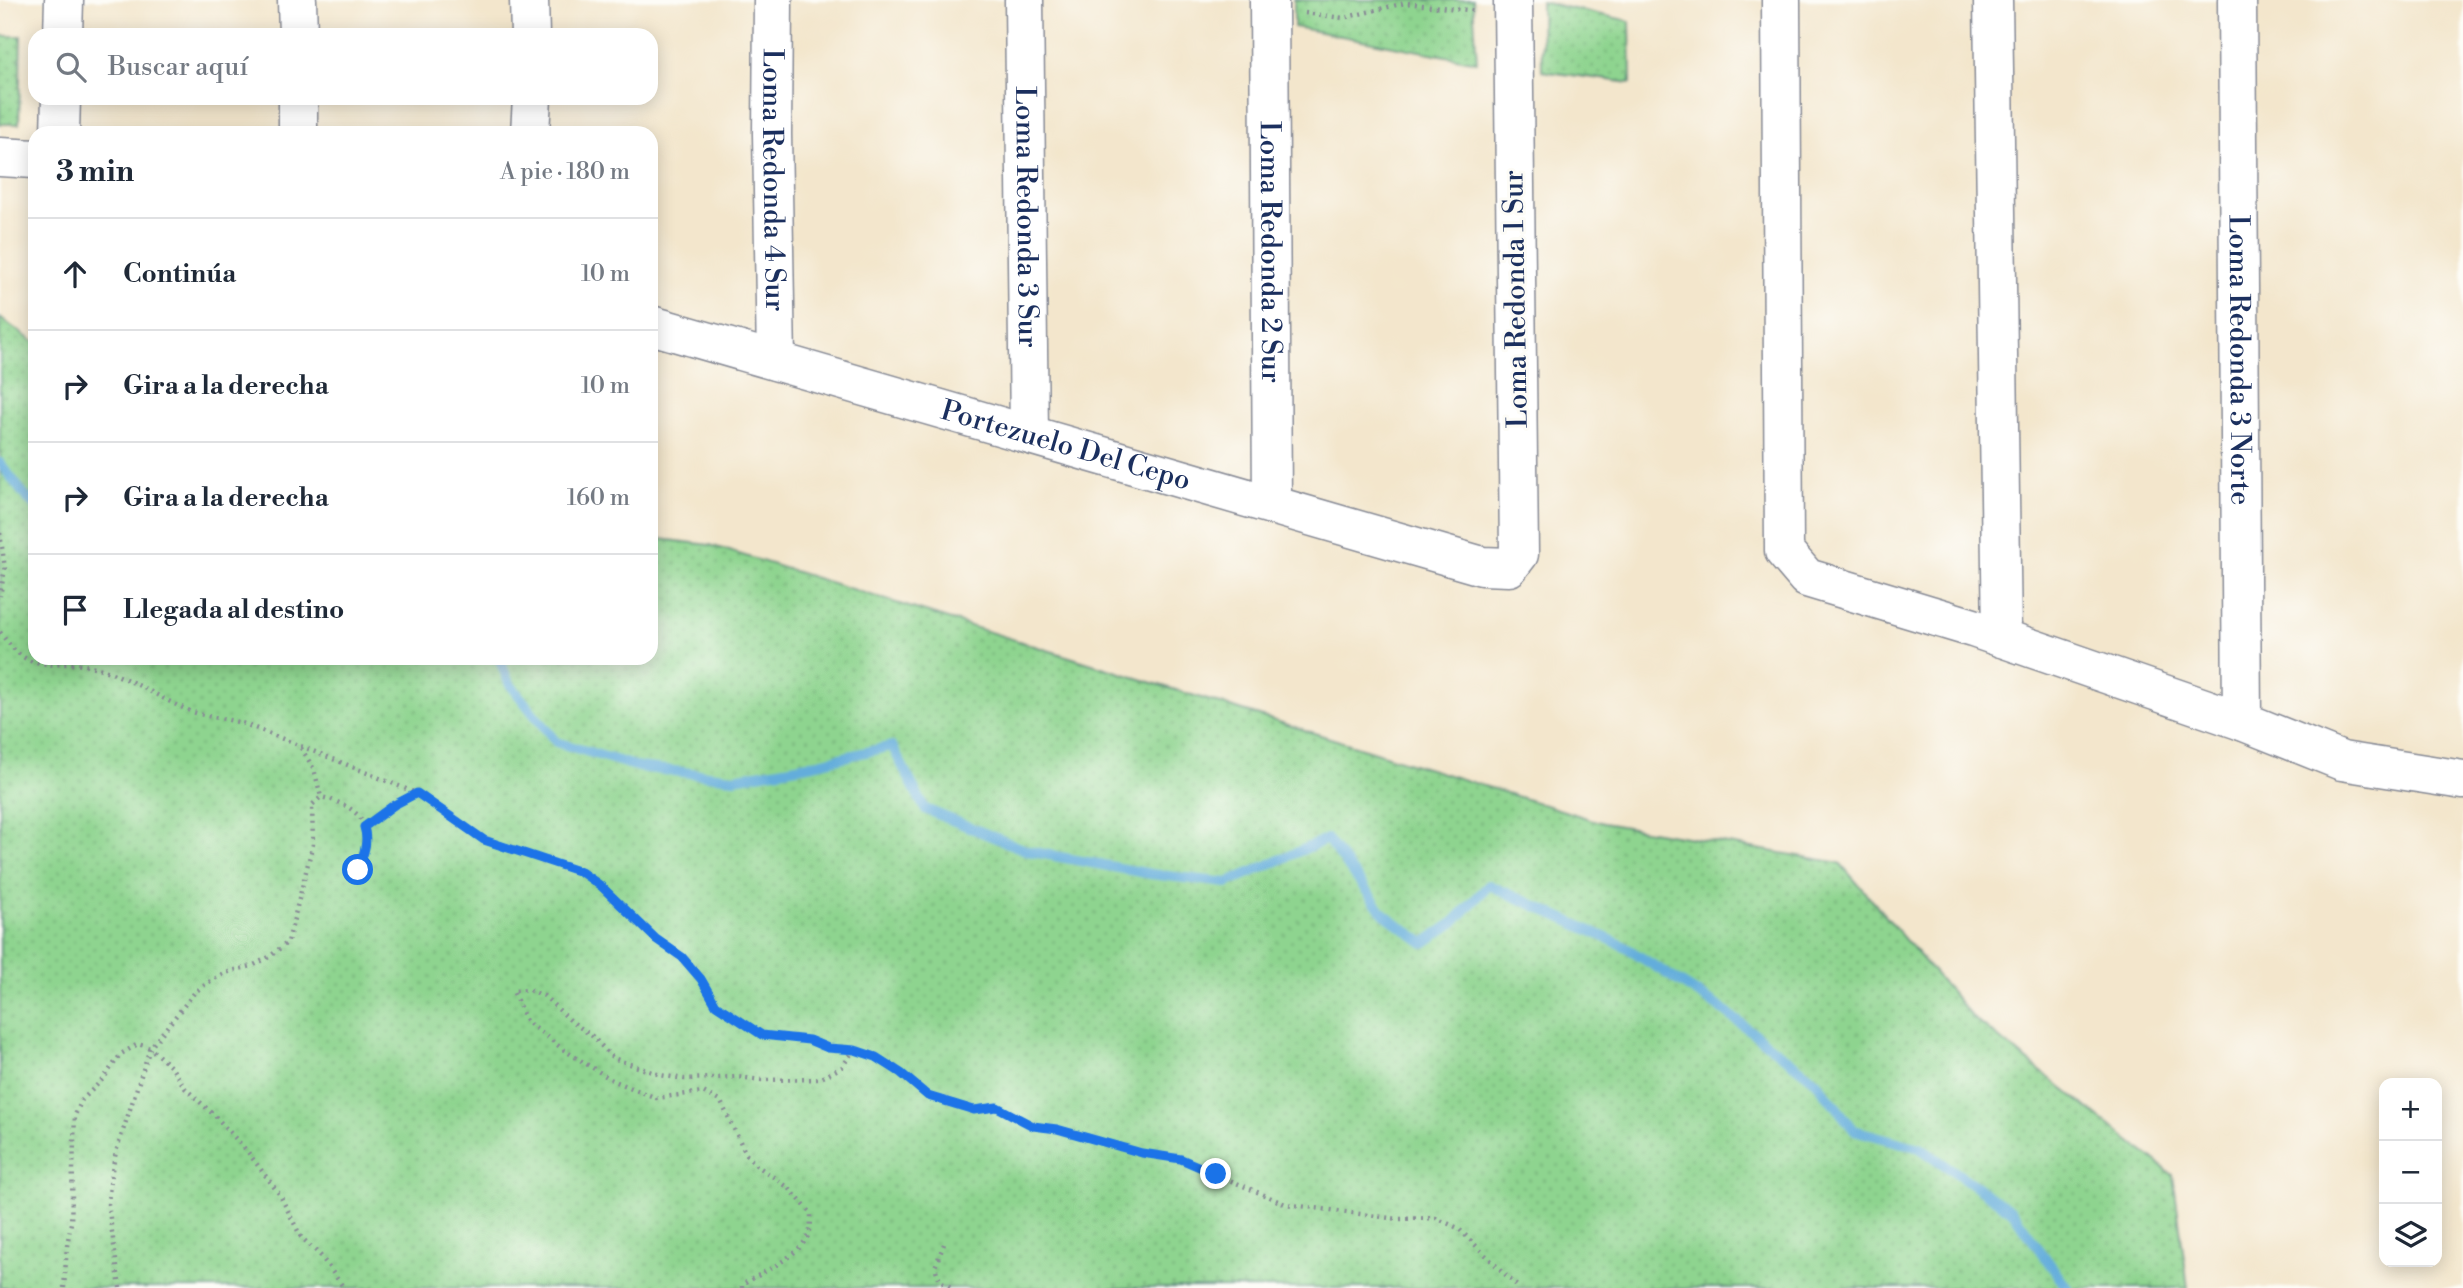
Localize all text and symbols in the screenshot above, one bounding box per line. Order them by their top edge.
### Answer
search box [28,28,658,105]
icon: search [52,48,90,86]
street label: Loma Redonda 4 Sur [754,48,793,312]
text: Buscar aquí [108,51,248,83]
street label: Loma Redonda 3 Sur [1007,86,1046,348]
street label: Loma Redonda 2 Sur [1252,121,1289,383]
text: 3 min [56,153,134,191]
text: A pie · 180 m [500,158,630,186]
street label: Loma Redonda 1 Sur [1496,170,1536,428]
street label: Loma Redonda 3 Norte [2221,215,2258,505]
icon: ahead [56,255,94,293]
text: Continúa [123,258,236,290]
text: 10 m [581,260,630,288]
icon: right [56,367,94,405]
text: Gira a la derecha [123,370,329,402]
text: 10 m [581,372,630,400]
street label: Portezuelo Del Cepo [937,393,1195,498]
icon: right [56,479,94,517]
text: Gira a la derecha [123,482,329,514]
text: 160 m [567,484,630,512]
icon: arrive [56,591,94,629]
text: Llegada al destino [123,594,344,626]
route start [342,854,373,885]
map controls [2379,1078,2442,1267]
button: + [2379,1078,2442,1141]
button: − [2379,1141,2442,1204]
route end [1200,1158,1231,1189]
button: layers [2379,1204,2442,1267]

